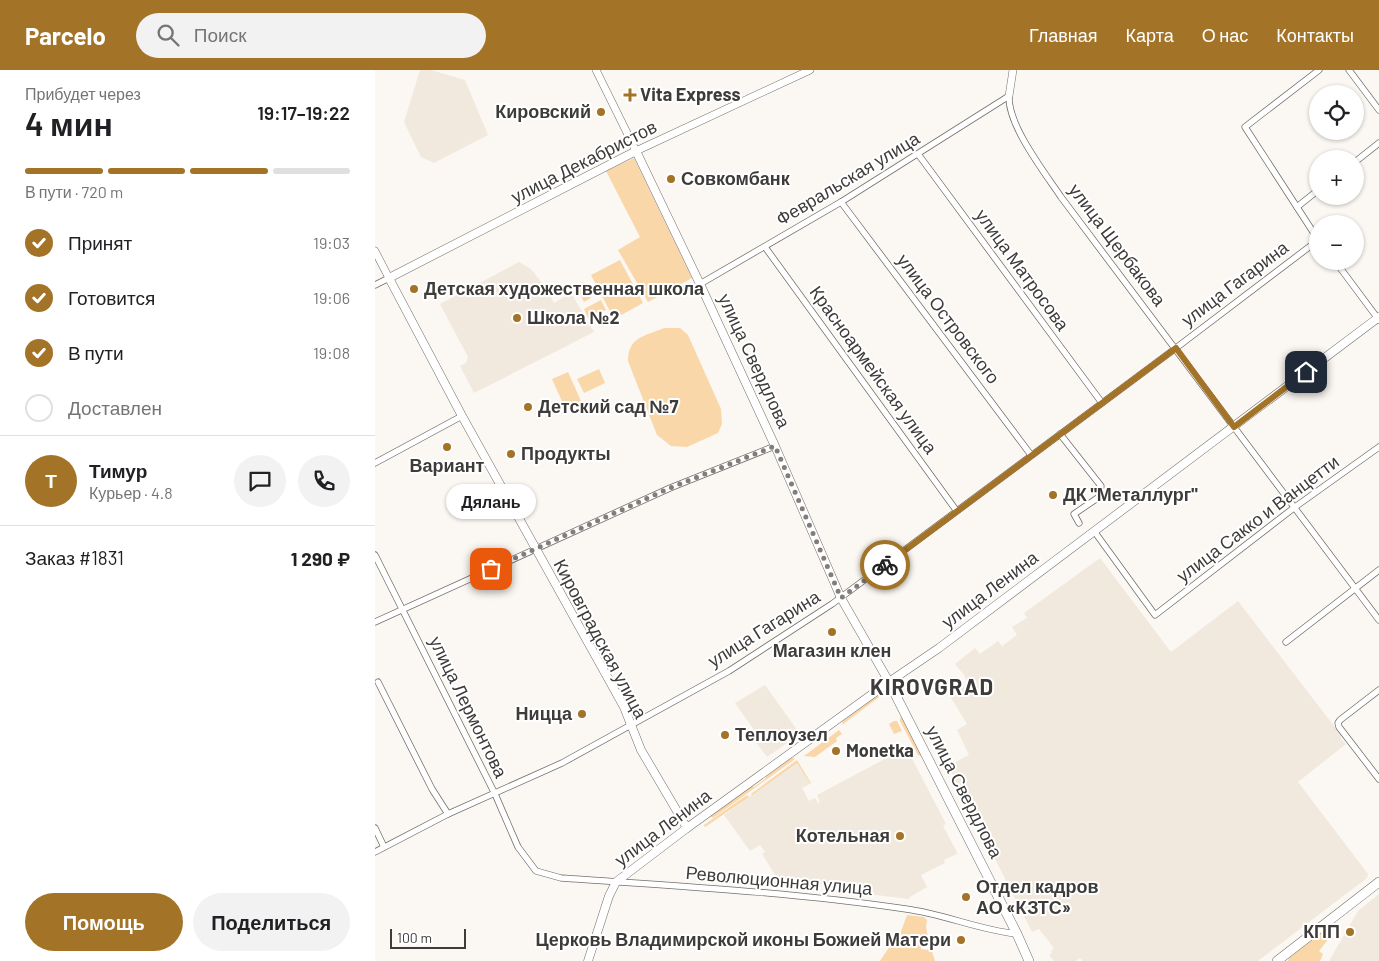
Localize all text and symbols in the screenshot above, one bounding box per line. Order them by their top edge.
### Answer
search box [136,13,486,58]
text: Parcelo [25,21,106,50]
icon: search [154,21,182,49]
text: Поиск [194,23,246,46]
text: Главная [1029,24,1098,46]
text: Карта [1126,24,1174,46]
text: О нас [1202,24,1248,46]
text: Контакты [1276,24,1354,46]
place label: Vita Express [640,83,740,105]
text: Прибудет через [25,84,141,103]
map controls [1309,85,1364,270]
button: locate [1309,85,1364,140]
marker: Vita Express [624,89,636,101]
place label: Кировский [495,100,591,122]
text: 19:17–19:22 [257,101,350,124]
text: 4 мин [25,104,113,142]
marker: Кировский [595,106,607,118]
street label: улица Декабристов [507,115,660,207]
street label: Февральская улица [772,126,924,230]
button: + [1309,150,1364,205]
place label: Совкомбанк [681,167,791,189]
marker: Совкомбанк [665,173,677,185]
street label: улица Щербакова [1065,179,1172,311]
text: В пути · 720 m [25,182,123,201]
street label: улица Матросова [971,204,1075,335]
button: − [1309,215,1364,270]
icon: check [25,229,53,257]
text: Принят [68,231,132,254]
text: 19:03 [313,233,350,252]
street label: улица Гагарина [1177,235,1293,331]
street label: улица Островского [893,249,1005,388]
place label: Детская художественная школа [424,277,705,299]
street label: Красноармейская улица [806,281,943,458]
marker: Детская художественная школа [408,283,420,295]
icon: check [25,284,53,312]
text: Готовится [68,286,155,309]
text: 19:06 [313,288,350,307]
street label: улица Свердлова [714,290,796,432]
place label: Школа №2 [527,306,620,328]
marker: Школа №2 [511,312,523,324]
icon: check [25,339,53,367]
text: В пути [68,341,124,364]
text: 19:08 [313,343,350,362]
pin [1285,351,1327,393]
icon: home [1292,358,1320,386]
place label: Детский сад №7 [538,395,678,417]
text: Доставлен [68,396,162,419]
marker: Детский сад №7 [522,401,534,413]
marker: Вариант [441,441,453,453]
place label: Продукты [521,442,611,464]
marker: Продукты [505,448,517,460]
street label: улица Сакко и Ванцетти [1172,450,1343,586]
place label: Вариант [410,454,485,476]
button: chat [234,455,286,507]
button: phone [298,455,350,507]
text: Тимур [89,459,147,482]
text: Т [45,469,57,492]
text: Курьер · 4.8 [89,483,173,502]
place label: ДК "Металлург" [1063,483,1198,505]
callout: Дялань [446,484,536,519]
marker: ДК "Металлург" [1047,489,1059,501]
text: Дялань [461,492,521,511]
courier [860,540,910,590]
street label: улица Ленина [937,545,1043,633]
text: Заказ #1831 [25,546,124,569]
text: 1 290 ₽ [291,547,350,570]
pin [470,548,512,590]
icon: bike [871,551,899,579]
icon: bag [477,555,505,583]
street label: Кировградская улица [550,555,653,723]
street label: улица Гагарина [703,584,824,671]
marker: Магазин клен [826,626,838,638]
street label: улица Лермонтова [425,632,513,782]
place label: Магазин клен [773,639,891,661]
district label: KIROVGRAD [870,673,994,699]
place label: Ницца [516,702,573,724]
marker: Ницца [576,708,588,720]
street label: улица Свердлова [922,722,1008,862]
place label: Теплоузел [735,723,828,745]
marker: Теплоузел [719,729,731,741]
place label: Monetka [846,739,914,761]
marker: Monetka [830,745,842,757]
street label: улица Ленина [610,783,716,871]
place label: Котельная [796,824,890,846]
marker: Котельная [894,830,906,842]
street label: Революционная улица [685,861,874,899]
place label: Отдел кадров АО «КЗТС» [976,875,1099,918]
marker: Отдел кадров АО «КЗТС» [960,891,972,903]
button: Помощь [25,893,183,951]
button: Поделиться [193,893,350,951]
place label: КПП [1303,920,1340,942]
scale bar [390,926,466,949]
marker: КПП [1344,926,1356,938]
place label: Церковь Владимирской иконы Божией Матери [535,928,951,950]
text: 100 m [397,929,432,946]
marker: Церковь Владимирской иконы Божией Матери [955,934,967,946]

